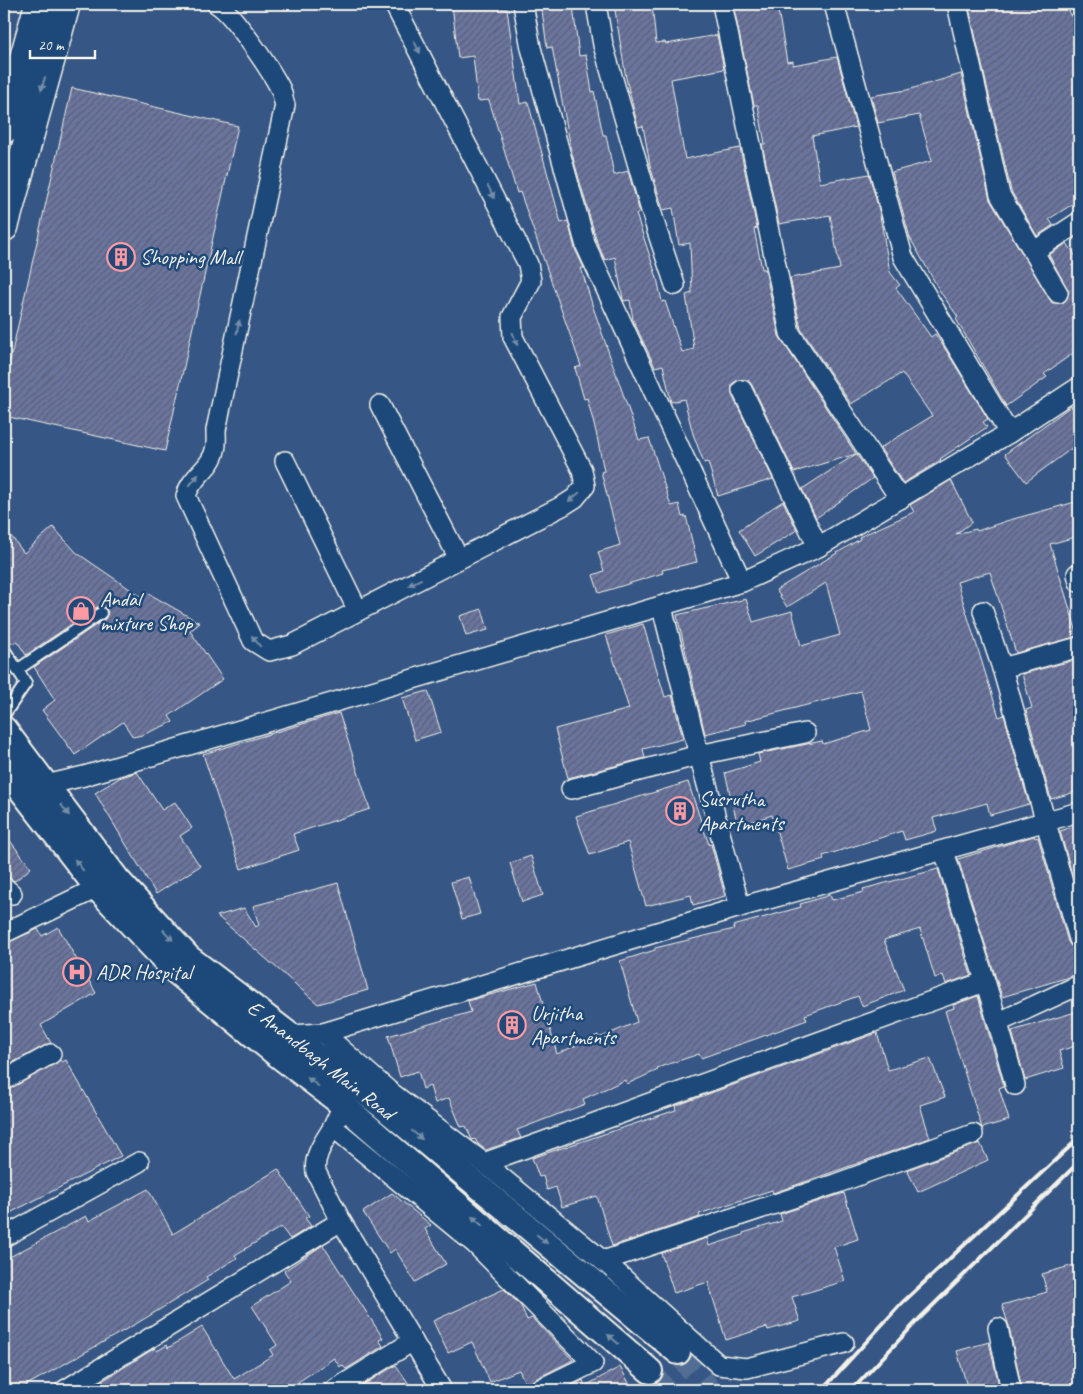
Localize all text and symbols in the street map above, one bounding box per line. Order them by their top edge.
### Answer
scale bar [30,28,95,60]
text: 20 m [38,36,65,55]
one-way arrow [413,40,421,54]
one-way arrow [39,77,47,92]
one-way arrow [487,185,495,199]
building icon: Shopping Mall [106,242,136,272]
place label: Shopping Mall [140,244,244,270]
one-way arrow [234,319,242,335]
one-way arrow [511,332,519,347]
one-way arrow [189,473,200,486]
one-way arrow [568,492,581,503]
one-way arrow [408,578,423,586]
place label: Andal mixture Shop [100,586,194,636]
shop icon: Andal mixture Shop [66,596,96,626]
one-way arrow [250,635,261,648]
place label: Susrutha Apartments [699,786,785,836]
building icon: Susrutha Apartments [665,796,695,826]
one-way arrow [59,803,70,816]
one-way arrow [74,859,85,872]
one-way arrow [162,928,174,940]
hospital icon: ADR Hospital [62,957,92,987]
place label: ADR Hospital [96,959,195,985]
street label: E Anandbagh Main Road [242,994,403,1128]
place label: Urjitha Apartments [531,1000,617,1050]
building icon: Urjitha Apartments [497,1010,527,1040]
one-way arrow [307,1077,320,1088]
one-way arrow [410,1130,423,1141]
one-way arrow [472,1215,484,1227]
one-way arrow [535,1234,548,1245]
one-way arrow [607,1333,620,1344]

